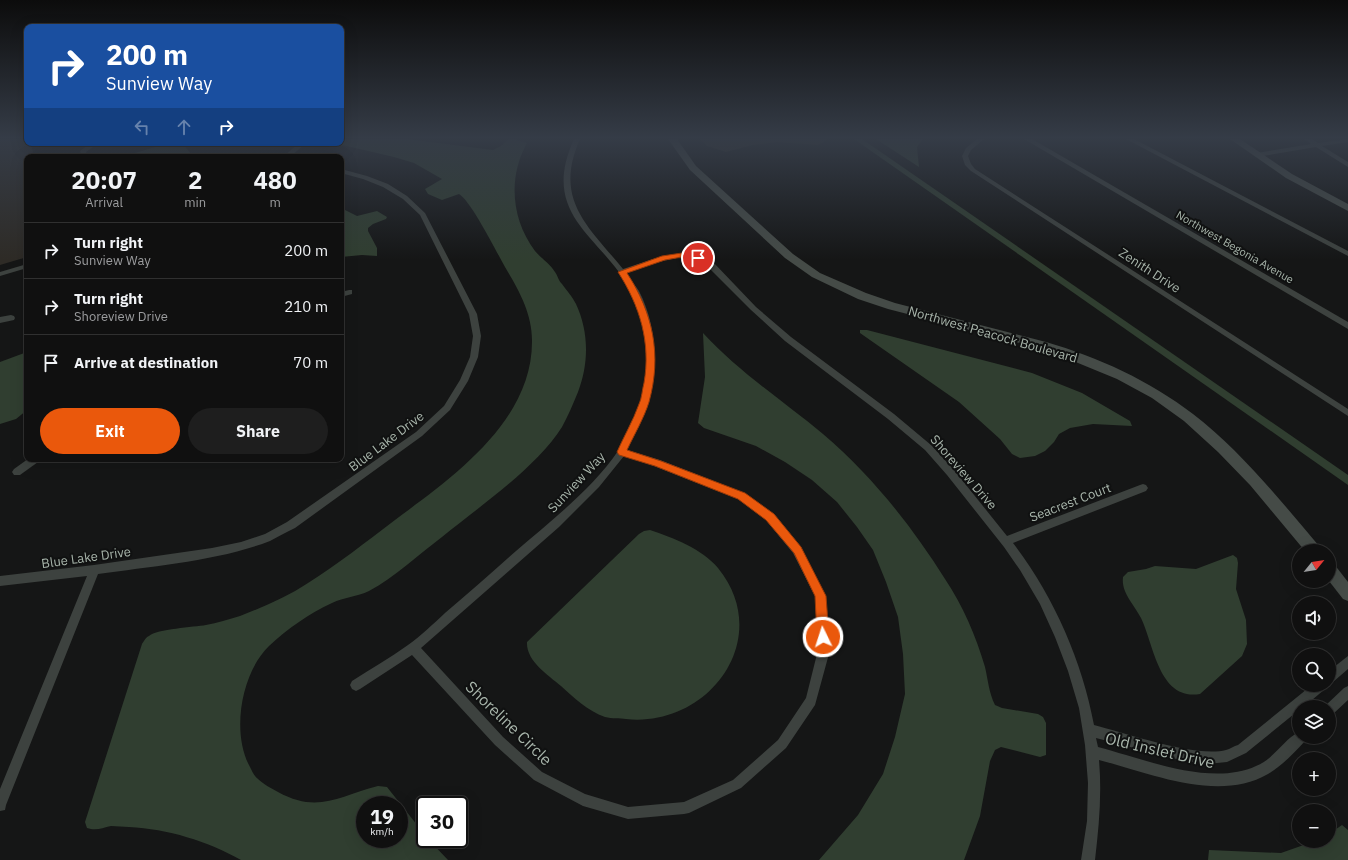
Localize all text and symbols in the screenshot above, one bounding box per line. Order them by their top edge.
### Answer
text: 200 m [106,36,188,73]
icon: right [40,40,92,92]
text: Sunview Way [106,72,212,95]
icon: left [131,116,153,138]
icon: ahead [173,116,195,138]
icon: right [215,116,237,138]
text: 20:07 [71,164,137,196]
text: 2 [188,164,202,196]
text: 480 [253,164,297,196]
text: Arrival [85,194,123,211]
text: min [184,194,206,211]
text: m [269,194,281,211]
street label: Northwest Begonia Avenue [1174,208,1296,286]
text: Turn right [74,233,143,252]
icon: right [40,240,62,262]
text: 200 m [284,241,328,260]
pin [681,241,715,275]
street label: Zenith Drive [1116,244,1184,297]
icon: arrive [687,247,709,269]
text: Sunview Way [74,252,151,269]
text: Turn right [74,289,143,308]
icon: right [40,296,62,318]
text: 210 m [284,297,328,316]
street label: Northwest Peacock Boulevard [906,302,1079,367]
text: Shoreview Drive [74,308,168,325]
icon: arrive [40,352,62,374]
text: Arrive at destination [74,353,218,372]
text: 70 m [293,353,328,372]
button: Exit [40,408,180,454]
button: Share [188,408,328,454]
street label: Blue Lake Drive [345,408,427,475]
street label: Shoreview Drive [926,431,1001,513]
street label: Sunview Way [544,448,609,516]
street label: Seacrest Court [1027,479,1113,526]
street label: Blue Lake Drive [40,543,132,572]
north arrow [1292,544,1336,588]
map controls [1292,544,1336,848]
button: sound [1292,596,1336,640]
position arrow [802,616,844,658]
button: search [1292,648,1336,692]
street label: Shoreline Circle [461,677,557,770]
button: layers [1292,700,1336,744]
street label: Old Inslet Drive [1103,728,1217,772]
button: + [1292,752,1336,796]
speed limit sign: 30 [416,796,468,848]
text: 19 [370,803,394,830]
button: − [1292,804,1336,848]
text: km/h [370,825,394,838]

